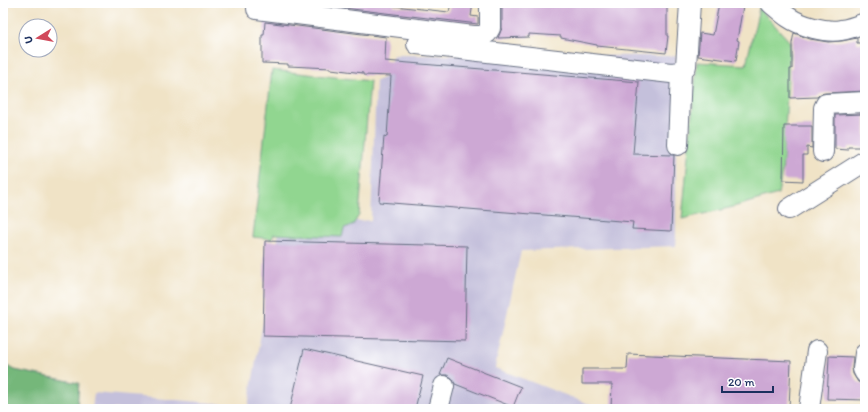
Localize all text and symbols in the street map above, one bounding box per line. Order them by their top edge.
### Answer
north arrow [18,18,58,58]
text: U [22,35,36,45]
scale bar [722,368,773,394]
text: 20 m [728,375,755,389]

